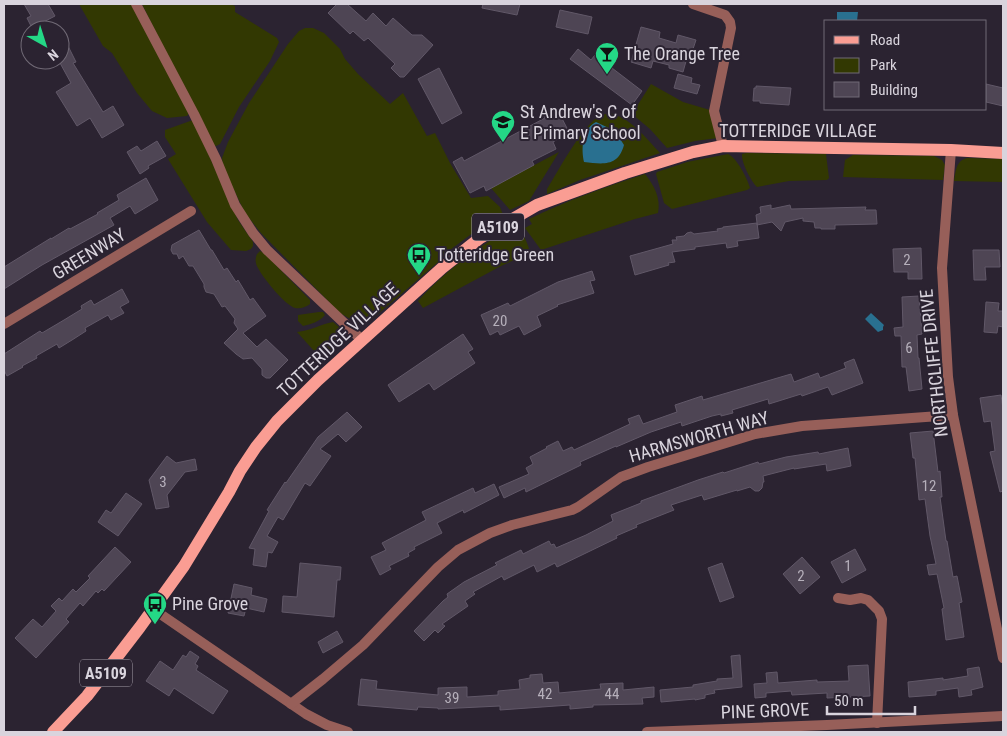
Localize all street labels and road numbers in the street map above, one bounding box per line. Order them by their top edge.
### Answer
street label: TOTTERIDGE VILLAGE [719,120,877,141]
road number: A5109 [472,213,524,240]
street label: GREENWAY [48,223,130,284]
street label: TOTTERIDGE VILLAGE [273,278,402,401]
street label: NORTHCLIFFE DRIVE [915,288,952,438]
street label: HARMSWORTH WAY [626,406,772,467]
road number: A5109 [80,660,132,686]
street label: PINE GROVE [720,698,810,723]

